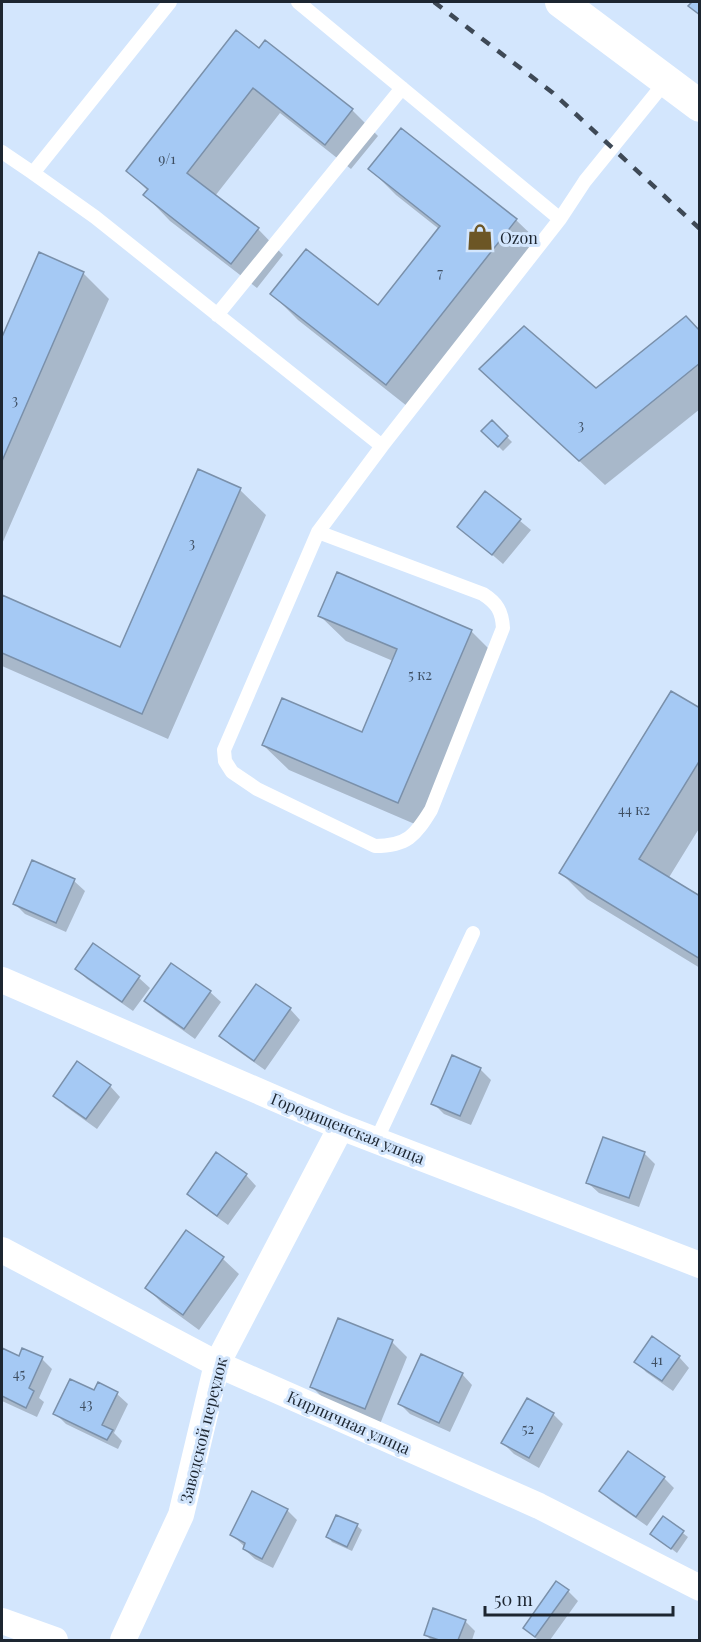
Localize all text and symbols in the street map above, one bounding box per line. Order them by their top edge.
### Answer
house number: 9/1 [158,149,176,168]
shop icon: Ozon [465,222,495,252]
place label: Ozon [500,227,538,248]
house number: 7 [437,263,443,282]
house number: 3 [12,390,18,409]
house number: 3 [578,415,584,434]
house number: 3 [189,533,195,552]
house number: 5 к2 [408,665,432,684]
house number: 44 к2 [618,800,650,819]
street label: Городищенская улица [268,1088,428,1168]
house number: 41 [651,1350,663,1369]
street label: Заводской переулок [175,1355,231,1505]
house number: 45 [13,1364,26,1383]
street label: Кирпичная улица [284,1385,414,1459]
house number: 43 [80,1394,92,1413]
house number: 52 [522,1419,535,1438]
scale bar [485,1579,672,1617]
text: 50 m [494,1587,533,1611]

